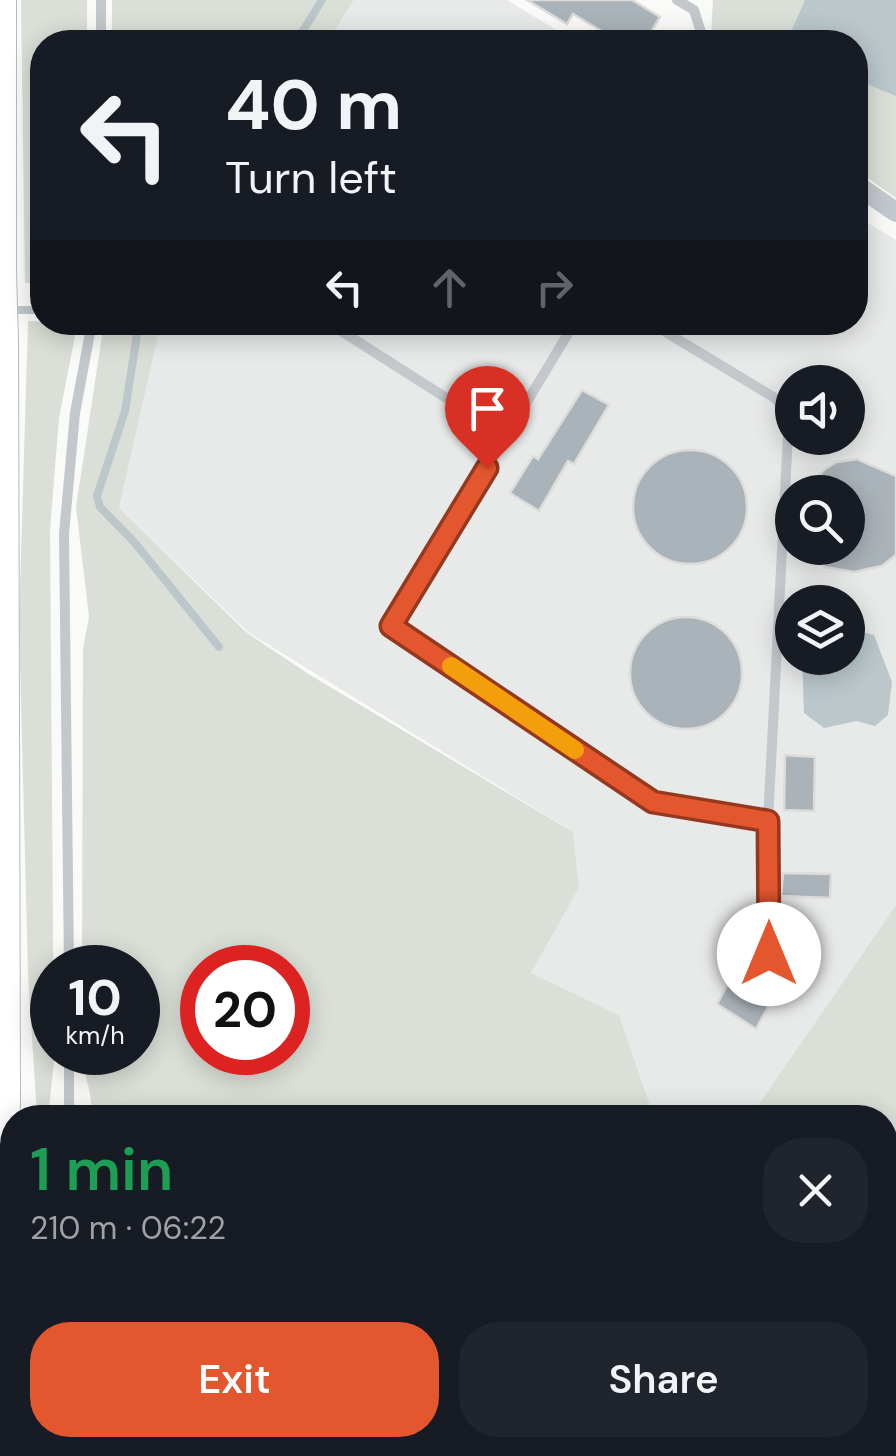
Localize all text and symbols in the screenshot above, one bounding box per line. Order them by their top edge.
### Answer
text: 40 m [225,60,402,151]
icon: left [60,70,190,200]
text: Turn left [225,148,397,207]
icon: left [317,260,372,315]
icon: ahead [422,260,477,315]
icon: right [527,260,582,315]
map controls [775,365,865,675]
button: sound [775,365,865,455]
pin [445,366,530,469]
icon: arrive [460,381,515,436]
button: search [775,475,865,565]
button: layers [775,585,865,675]
position arrow [717,902,821,1006]
speed limit sign: 20 [180,945,310,1075]
text: 10 [68,965,122,1031]
text: km/h [65,1019,125,1052]
text: 1 min [30,1130,173,1209]
button: close [763,1138,868,1243]
text: 210 m · 06:22 [30,1207,226,1249]
button: Exit [30,1322,439,1437]
button: Share [459,1322,868,1437]

